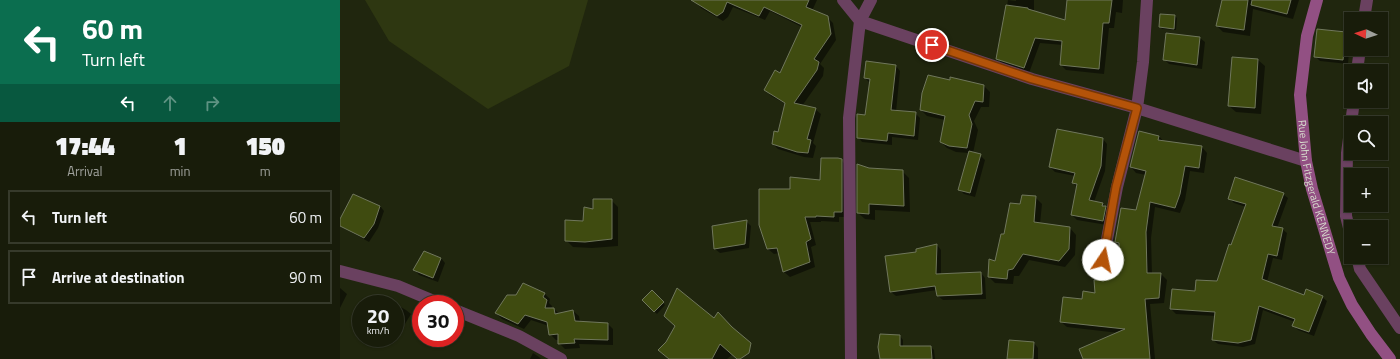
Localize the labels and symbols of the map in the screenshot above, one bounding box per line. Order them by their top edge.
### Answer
north arrow [1344,12,1388,56]
pin [915,28,949,62]
street label: Rue John Fitzgerald KENNEDY [1294,119,1340,257]
position arrow [1082,239,1124,281]
speed limit sign: 30 [412,295,464,347]

